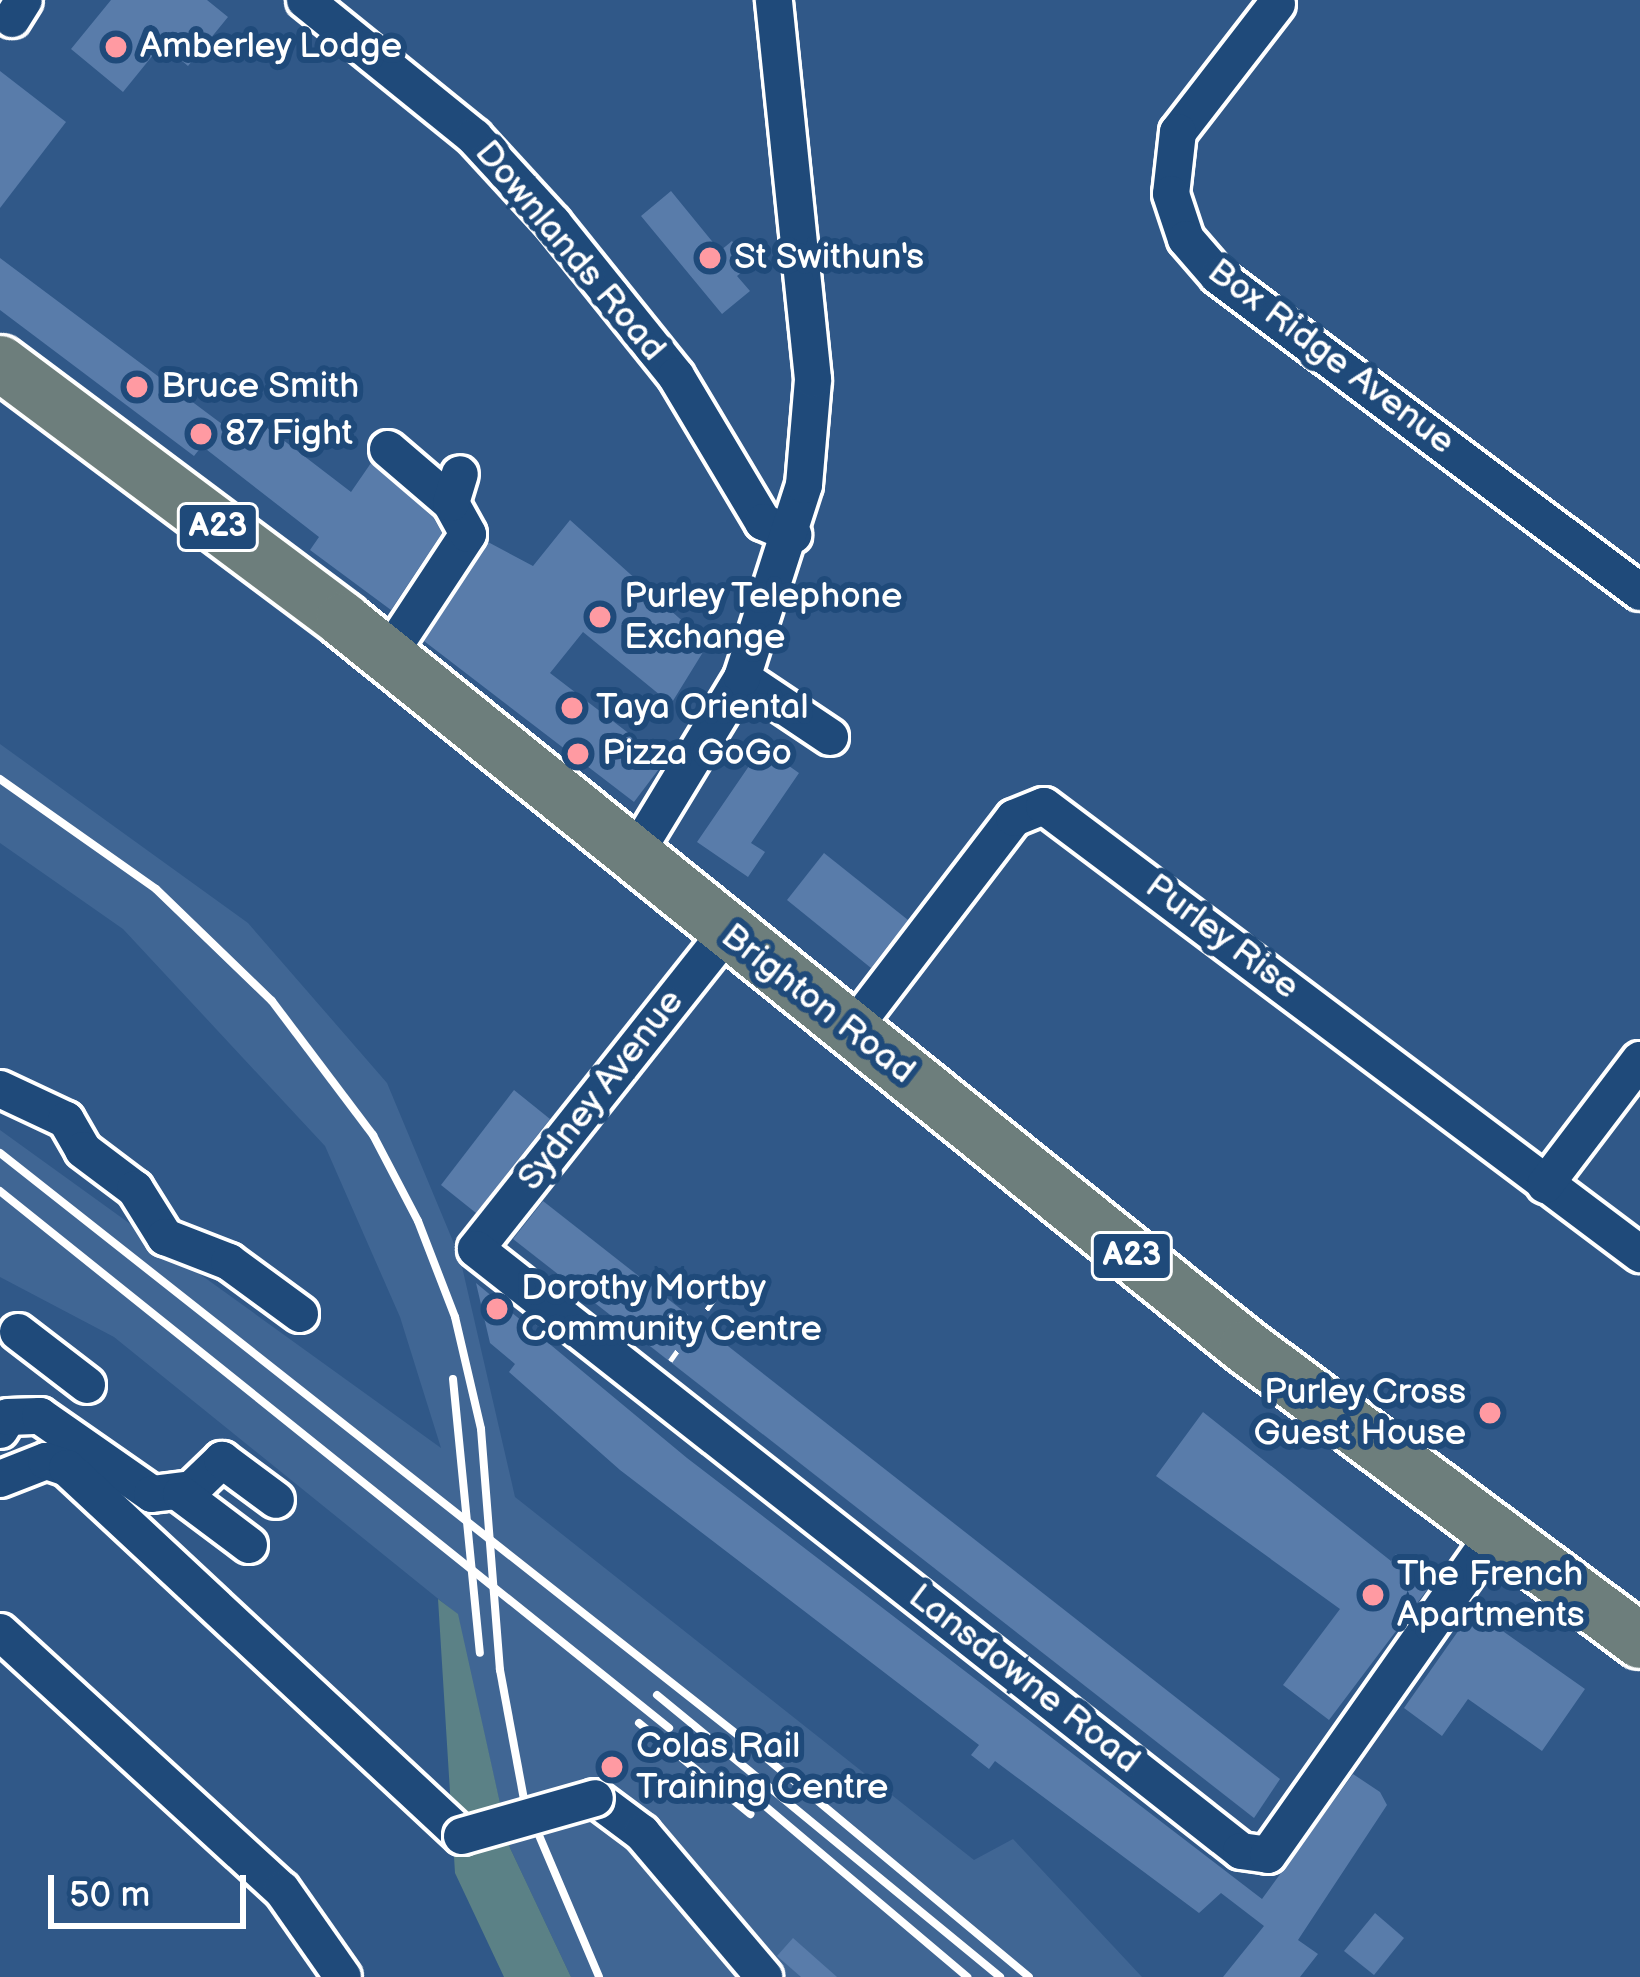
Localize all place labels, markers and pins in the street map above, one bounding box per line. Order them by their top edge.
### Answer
place label: Amberley Lodge [140,25,404,69]
marker: Amberley Lodge [103,34,129,60]
place label: St Swithun's [734,236,925,280]
marker: St Swithun's [697,245,723,271]
place label: Bruce Smith [161,365,360,409]
marker: Bruce Smith [124,374,150,400]
place label: 87 Fight [225,412,355,456]
marker: 87 Fight [188,421,214,447]
place label: Purley Telephone Exchange [624,574,906,659]
marker: Purley Telephone Exchange [587,604,613,630]
place label: Taya Oriental [596,686,809,730]
marker: Taya Oriental [559,695,585,721]
place label: Pizza GoGo [602,732,792,776]
marker: Pizza GoGo [565,741,591,767]
place label: Dorothy Mortby Community Centre [521,1266,824,1351]
marker: Dorothy Mortby Community Centre [484,1296,510,1322]
place label: Purley Cross Guest House [1253,1370,1466,1455]
marker: Purley Cross Guest House [1477,1400,1503,1426]
place label: The French Apartments [1397,1552,1585,1637]
marker: The French Apartments [1360,1582,1386,1608]
place label: Colas Rail Training Centre [636,1724,888,1809]
marker: Colas Rail Training Centre [599,1754,625,1780]

